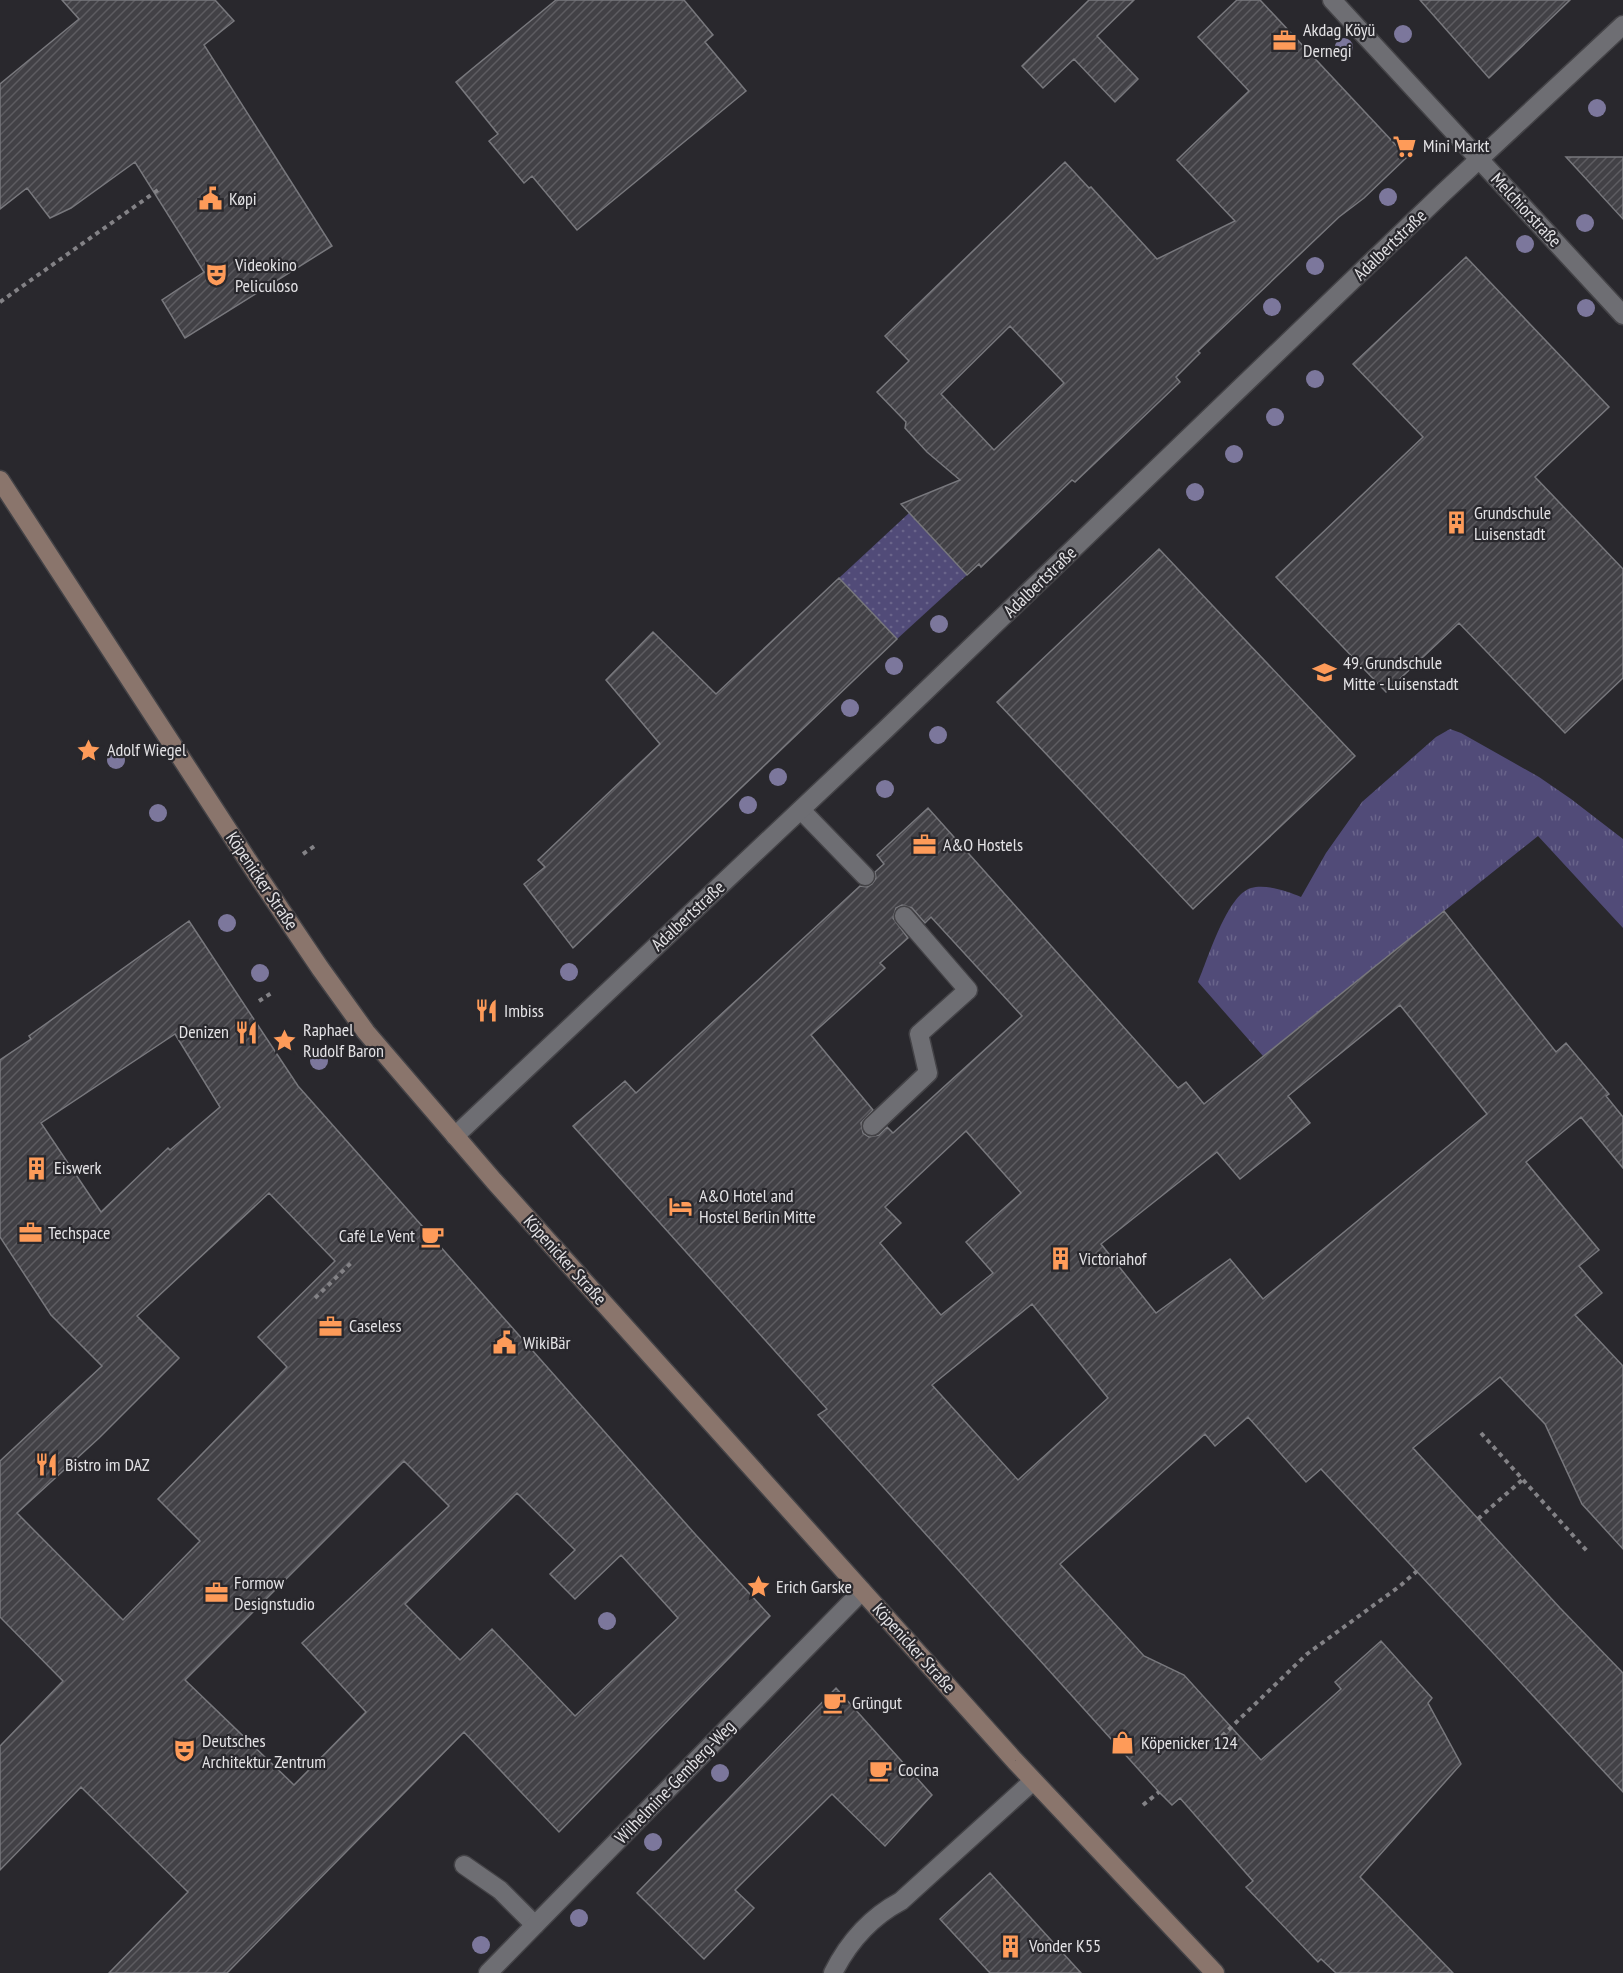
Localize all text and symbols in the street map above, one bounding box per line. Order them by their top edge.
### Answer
place label: Akdag Köyü Dernegi [1303,18,1375,62]
office icon: Akdag Köyü Dernegi [1272,27,1298,53]
supermarket icon: Mini Markt [1392,133,1418,159]
place label: Mini Markt [1423,134,1490,157]
street label: Melchiorstraße [1486,168,1567,252]
public building icon: Køpi [198,186,224,212]
place label: Køpi [229,187,257,210]
street label: Adalbertstraße [1348,204,1431,285]
place label: Videokino Peliculoso [234,253,298,297]
theatre icon: Videokino Peliculoso [204,262,230,288]
place label: Grundschule Luisenstadt [1474,501,1551,545]
building icon: Grundschule Luisenstadt [1443,510,1469,536]
street label: Adalbertstraße [998,541,1081,622]
place label: 49. Grundschule Mitte - Luisenstadt [1343,651,1458,695]
school or university icon: 49. Grundschule Mitte - Luisenstadt [1312,660,1338,686]
place icon: Adolf Wiegel [76,737,102,763]
place label: Adolf Wiegel [107,738,187,761]
street label: Köpenicker Straße [221,827,304,934]
office icon: A&O Hostels [912,832,938,858]
place label: A&O Hostels [943,833,1023,856]
street label: Adalbertstraße [646,876,729,956]
restaurant icon: Imbiss [473,998,499,1024]
place label: Imbiss [504,999,544,1022]
place label: Raphael Rudolf Baron [303,1018,384,1062]
restaurant icon: Denizen [234,1019,260,1045]
place label: Denizen [179,1020,229,1043]
place icon: Raphael Rudolf Baron [272,1027,298,1053]
building icon: Eiswerk [23,1155,49,1181]
place label: Eiswerk [54,1156,102,1179]
place label: A&O Hotel and Hostel Berlin Mitte [699,1184,816,1228]
hotel icon: A&O Hotel and Hostel Berlin Mitte [668,1193,694,1219]
street label: Köpenicker Straße [519,1210,612,1310]
office icon: Techspace [17,1220,43,1246]
place label: Techspace [48,1221,110,1244]
cafe icon: Café Le Vent [420,1223,446,1249]
place label: Café Le Vent [339,1224,415,1247]
building icon: Victoriahof [1048,1246,1074,1272]
place label: Victoriahof [1078,1247,1148,1270]
office icon: Caseless [318,1313,344,1339]
place label: Caseless [349,1314,402,1337]
public building icon: WikiBär [492,1330,518,1356]
place label: WikiBär [523,1331,571,1354]
restaurant icon: Bistro im DAZ [34,1452,60,1478]
place label: Bistro im DAZ [65,1453,150,1476]
place label: Formow Designstudio [234,1571,315,1615]
place icon: Erich Garske [745,1574,771,1600]
place label: Erich Garske [776,1575,852,1598]
office icon: Formow Designstudio [203,1580,229,1606]
street label: Köpenicker Straße [868,1598,961,1698]
cafe icon: Grüngut [821,1690,847,1716]
place label: Grüngut [852,1691,902,1714]
street label: Wilhelmine-Gemberg-Weg [610,1715,740,1848]
place label: Deutsches Architektur Zentrum [202,1729,326,1773]
shop icon: Köpenicker 124 [1110,1730,1136,1756]
place label: Köpenicker 124 [1141,1731,1238,1754]
theatre icon: Deutsches Architektur Zentrum [171,1738,197,1764]
cafe icon: Cocina [867,1757,893,1783]
place label: Cocina [898,1758,939,1781]
building icon: Vonder K55 [998,1933,1024,1959]
place label: Vonder K55 [1028,1934,1101,1957]

